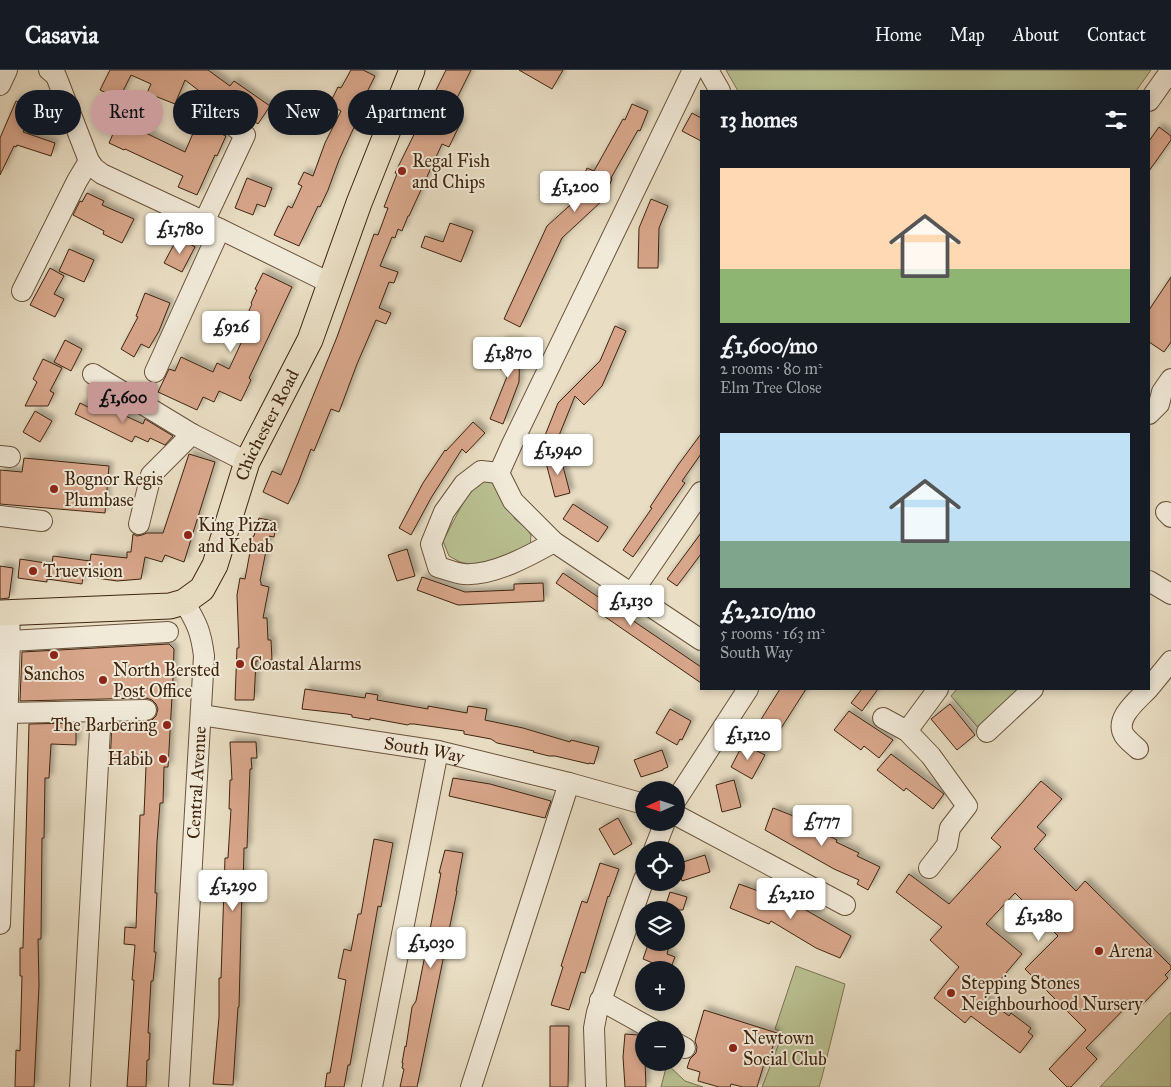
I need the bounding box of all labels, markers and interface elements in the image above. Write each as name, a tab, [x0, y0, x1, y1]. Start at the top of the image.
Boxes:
text: Casavia	[25, 20, 99, 50]
text: Home	[875, 24, 922, 46]
text: Map	[950, 24, 985, 46]
text: About	[1013, 24, 1059, 46]
text: Contact	[1087, 24, 1146, 46]
chip: Buy	[15, 90, 81, 135]
chip: Rent	[91, 90, 163, 135]
chip: Filters	[173, 90, 258, 135]
chip: New	[268, 90, 338, 135]
chip: Apartment	[348, 90, 464, 135]
icon: filters	[1102, 106, 1130, 134]
text: 13 homes	[720, 107, 797, 133]
place label: Regal Fish and Chips	[412, 150, 490, 193]
marker: Regal Fish and Chips	[396, 165, 408, 177]
pin: £1,200	[534, 170, 616, 213]
text: £1,200	[551, 177, 599, 196]
icon: home	[880, 201, 970, 291]
pin: £1,780	[139, 212, 221, 255]
text: £1,780	[156, 219, 204, 238]
pin: £926	[201, 310, 261, 353]
text: £926	[213, 317, 249, 336]
text: £1,600/mo	[720, 333, 818, 359]
pin: £1,870	[467, 336, 549, 379]
text: £1,870	[484, 343, 532, 362]
text: 2 rooms · 80 m²	[720, 359, 823, 378]
street label: Chichester Road	[231, 366, 304, 483]
text: Elm Tree Close	[720, 378, 822, 397]
pin: £1,600	[82, 382, 164, 424]
text: £1,600	[99, 388, 147, 407]
pin: £1,940	[517, 434, 599, 476]
text: £1,940	[534, 440, 582, 459]
icon: home	[880, 466, 970, 556]
place label: Bognor Regis Plumbase	[64, 468, 163, 511]
marker: Bognor Regis Plumbase	[48, 483, 60, 495]
place label: King Pizza and Kebab	[198, 514, 278, 557]
marker: King Pizza and Kebab	[182, 529, 194, 541]
place label: Truevision	[43, 560, 123, 582]
marker: Truevision	[27, 565, 39, 577]
pin: £1,130	[590, 584, 672, 627]
text: £1,130	[609, 591, 653, 610]
text: £2,210/mo	[720, 598, 816, 624]
text: 5 rooms · 163 m²	[720, 624, 825, 643]
text: South Way	[720, 643, 792, 662]
marker: Sanchos	[48, 649, 60, 661]
place label: Coastal Alarms	[250, 653, 361, 675]
marker: Coastal Alarms	[234, 658, 246, 670]
place label: North Bersted Post Office	[113, 659, 220, 702]
place label: Sanchos	[24, 663, 85, 685]
marker: North Bersted Post Office	[97, 674, 109, 686]
place label: The Barbering	[51, 714, 158, 737]
pin: £1,120	[707, 718, 789, 761]
marker: The Barbering	[161, 719, 173, 731]
street label: Central Avenue	[182, 725, 211, 840]
text: £1,120	[725, 725, 771, 744]
street label: South Way	[382, 732, 467, 768]
place label: Habib	[108, 748, 153, 770]
marker: Habib	[157, 753, 169, 765]
north arrow	[635, 781, 685, 831]
map controls	[635, 781, 685, 1071]
pin: £777	[792, 804, 852, 847]
text: £777	[804, 811, 840, 830]
button: locate	[635, 841, 685, 891]
pin: £1,290	[192, 870, 274, 912]
text: £1,290	[209, 876, 257, 895]
pin: £2,210	[750, 878, 832, 920]
text: £2,210	[768, 884, 814, 903]
pin: £1,280	[998, 900, 1080, 942]
button: layers	[635, 901, 685, 951]
text: £1,280	[1015, 906, 1063, 925]
pin: £1,030	[390, 926, 472, 969]
text: £1,030	[408, 933, 454, 952]
place label: Arena	[1108, 940, 1153, 962]
marker: Arena	[1093, 945, 1105, 957]
button: +	[635, 961, 685, 1011]
place label: Stepping Stones Neighbourhood Nursery	[961, 972, 1143, 1016]
marker: Stepping Stones Neighbourhood Nursery	[945, 987, 957, 999]
button: −	[635, 1021, 685, 1071]
place label: Newtown Social Club	[743, 1027, 827, 1070]
marker: Newtown Social Club	[727, 1042, 739, 1054]

